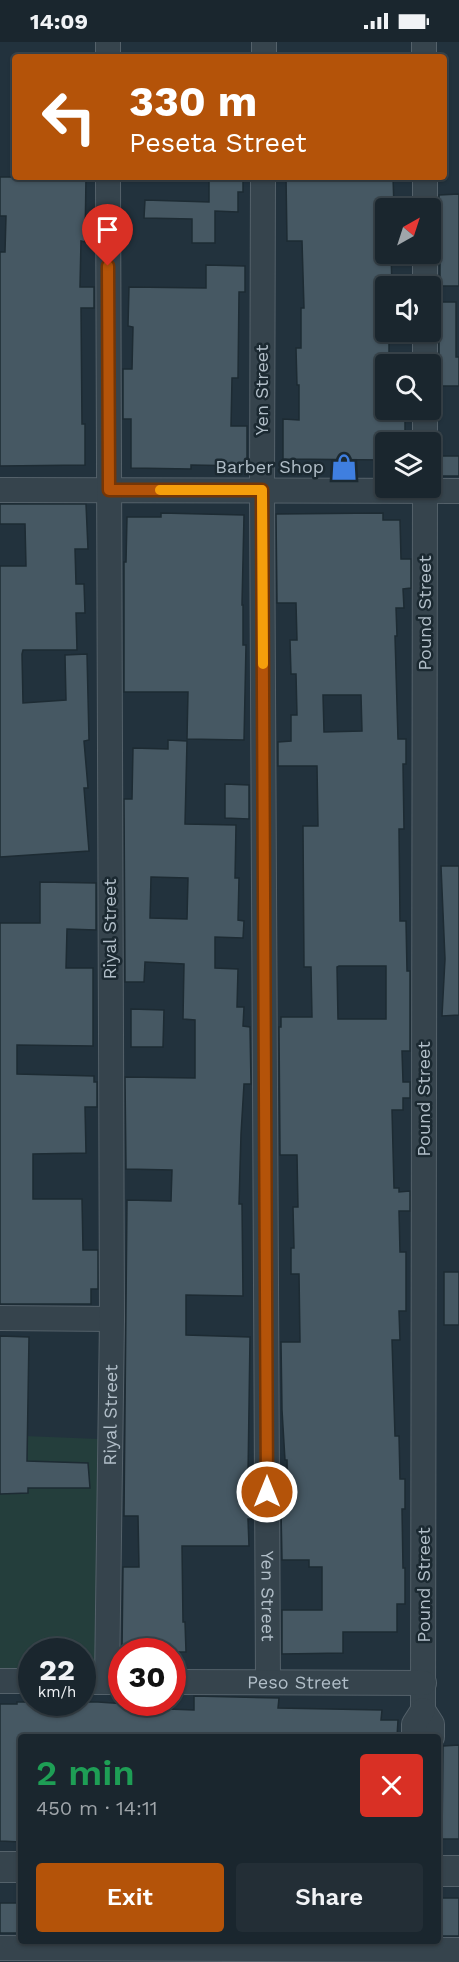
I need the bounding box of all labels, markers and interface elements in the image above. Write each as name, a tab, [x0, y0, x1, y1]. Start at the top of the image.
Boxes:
text: 14:09	[30, 9, 88, 34]
text: 330 m	[129, 77, 257, 126]
icon: left	[30, 78, 108, 156]
text: Peseta Street	[129, 127, 307, 159]
north arrow	[375, 198, 441, 264]
map controls	[375, 198, 441, 498]
pin	[82, 204, 133, 266]
icon: arrive	[91, 213, 124, 246]
button: sound	[375, 276, 441, 342]
street label: Yen Street	[251, 344, 272, 435]
button: search	[375, 354, 441, 420]
button: layers	[375, 432, 441, 498]
shop icon: Barber Shop	[329, 452, 359, 482]
place label: Barber Shop	[215, 456, 324, 477]
street label: Pound Street	[414, 555, 435, 671]
street label: Riyal Street	[99, 878, 120, 980]
street label: Pound Street	[413, 1041, 434, 1157]
street label: Riyal Street	[99, 1364, 121, 1466]
position arrow	[235, 1460, 299, 1524]
street label: Pound Street	[413, 1527, 434, 1643]
street label: Yen Street	[257, 1550, 279, 1642]
speed limit sign: 30	[108, 1638, 186, 1716]
text: 22	[39, 1652, 75, 1687]
street label: Peso Street	[247, 1671, 349, 1693]
text: km/h	[38, 1683, 76, 1701]
text: 2 min	[36, 1752, 135, 1794]
button: close	[360, 1754, 423, 1817]
text: 450 m · 14:11	[36, 1796, 157, 1820]
button: Exit	[36, 1863, 224, 1932]
button: Share	[236, 1863, 423, 1932]

